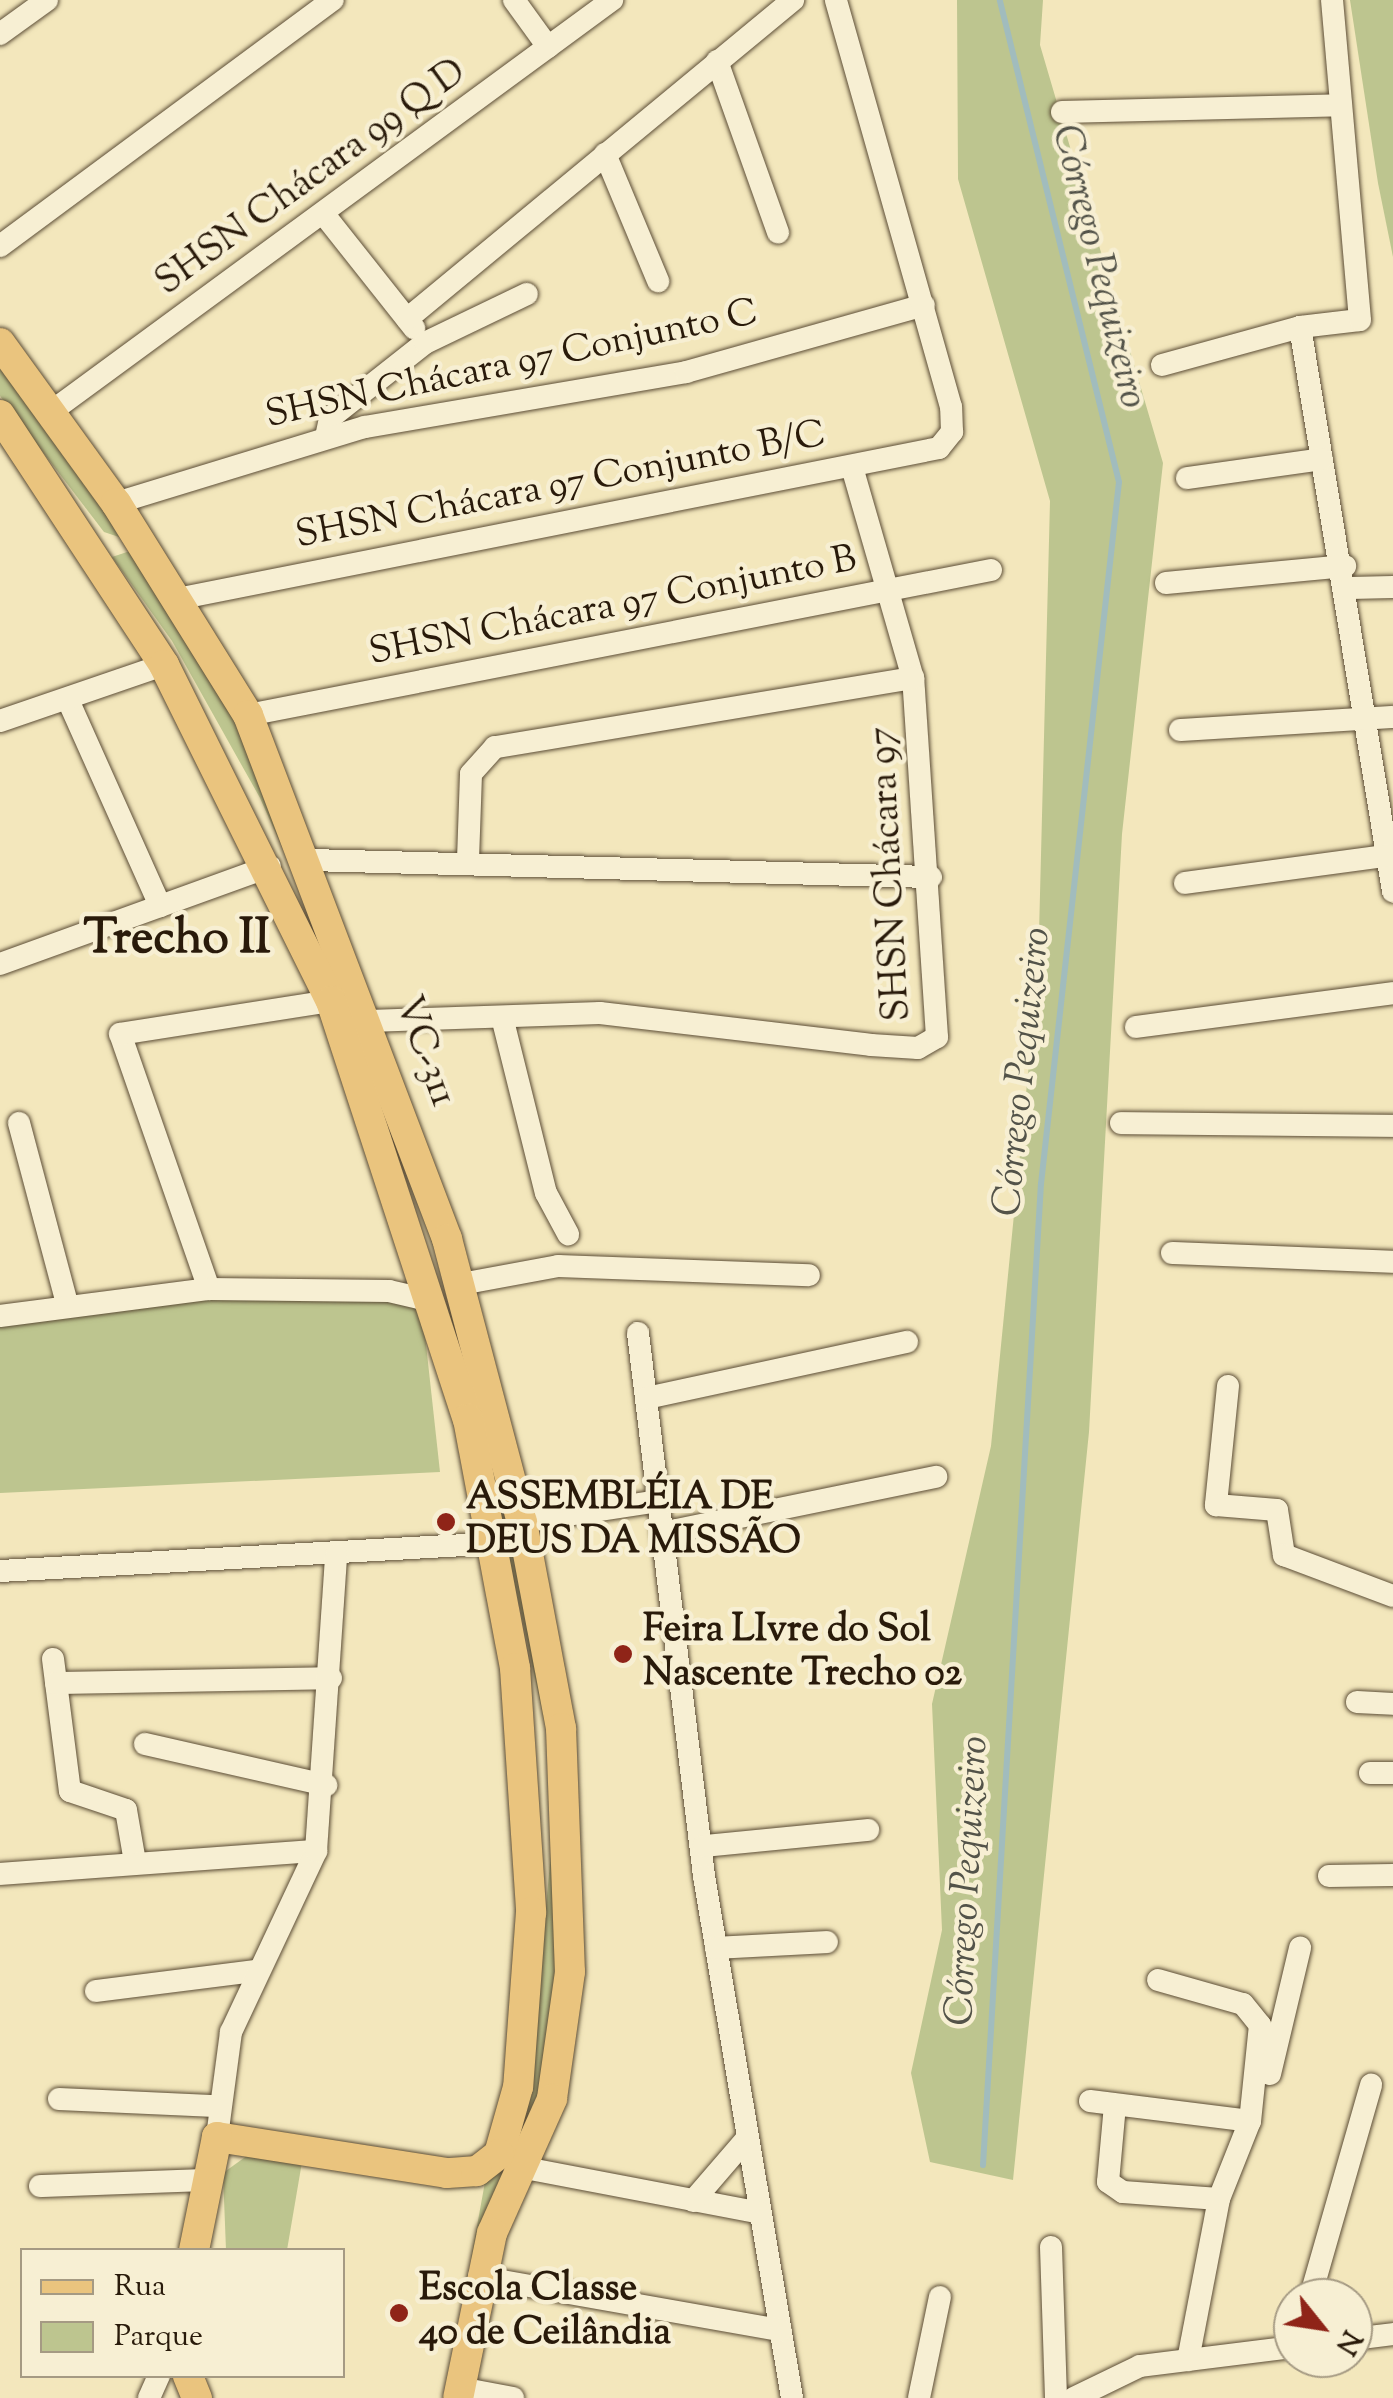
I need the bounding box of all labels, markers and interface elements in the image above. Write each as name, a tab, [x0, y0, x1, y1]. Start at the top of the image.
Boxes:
street label: SHSN Chácara 99 Q D	[148, 51, 476, 307]
water label: Córrego Pequizeiro	[1039, 120, 1155, 414]
street label: SHSN Chácara 97 Conjunto C	[262, 292, 762, 440]
street label: SHSN Chácara 97 Conjunto B/C	[292, 413, 830, 561]
street label: SHSN Chácara 97 Conjunto B	[366, 538, 860, 678]
street label: SHSN Chácara 97	[862, 726, 922, 1022]
district label: Trecho II	[83, 912, 271, 970]
water label: Córrego Pequizeiro	[985, 925, 1063, 1219]
street label: VC-311	[382, 991, 464, 1113]
place label: ASSEMBLÉIA DE DEUS DA MISSÃO	[466, 1477, 801, 1566]
marker: ASSEMBLÉIA DE DEUS DA MISSÃO	[435, 1511, 457, 1533]
place label: Feira LIvre do Sol Nascente Trecho 02	[643, 1609, 962, 1698]
marker: Feira LIvre do Sol Nascente Trecho 02	[612, 1643, 634, 1665]
water label: Córrego Pequizeiro	[937, 1735, 1001, 2027]
legend	[20, 2248, 345, 2378]
text: Rua	[114, 2266, 166, 2309]
place label: Escola Classe 40 de Ceilândia	[419, 2268, 671, 2358]
north arrow	[1273, 2278, 1373, 2378]
marker: Escola Classe 40 de Ceilândia	[388, 2302, 410, 2324]
text: Parque	[114, 2316, 203, 2359]
text: N	[1324, 2322, 1370, 2362]

